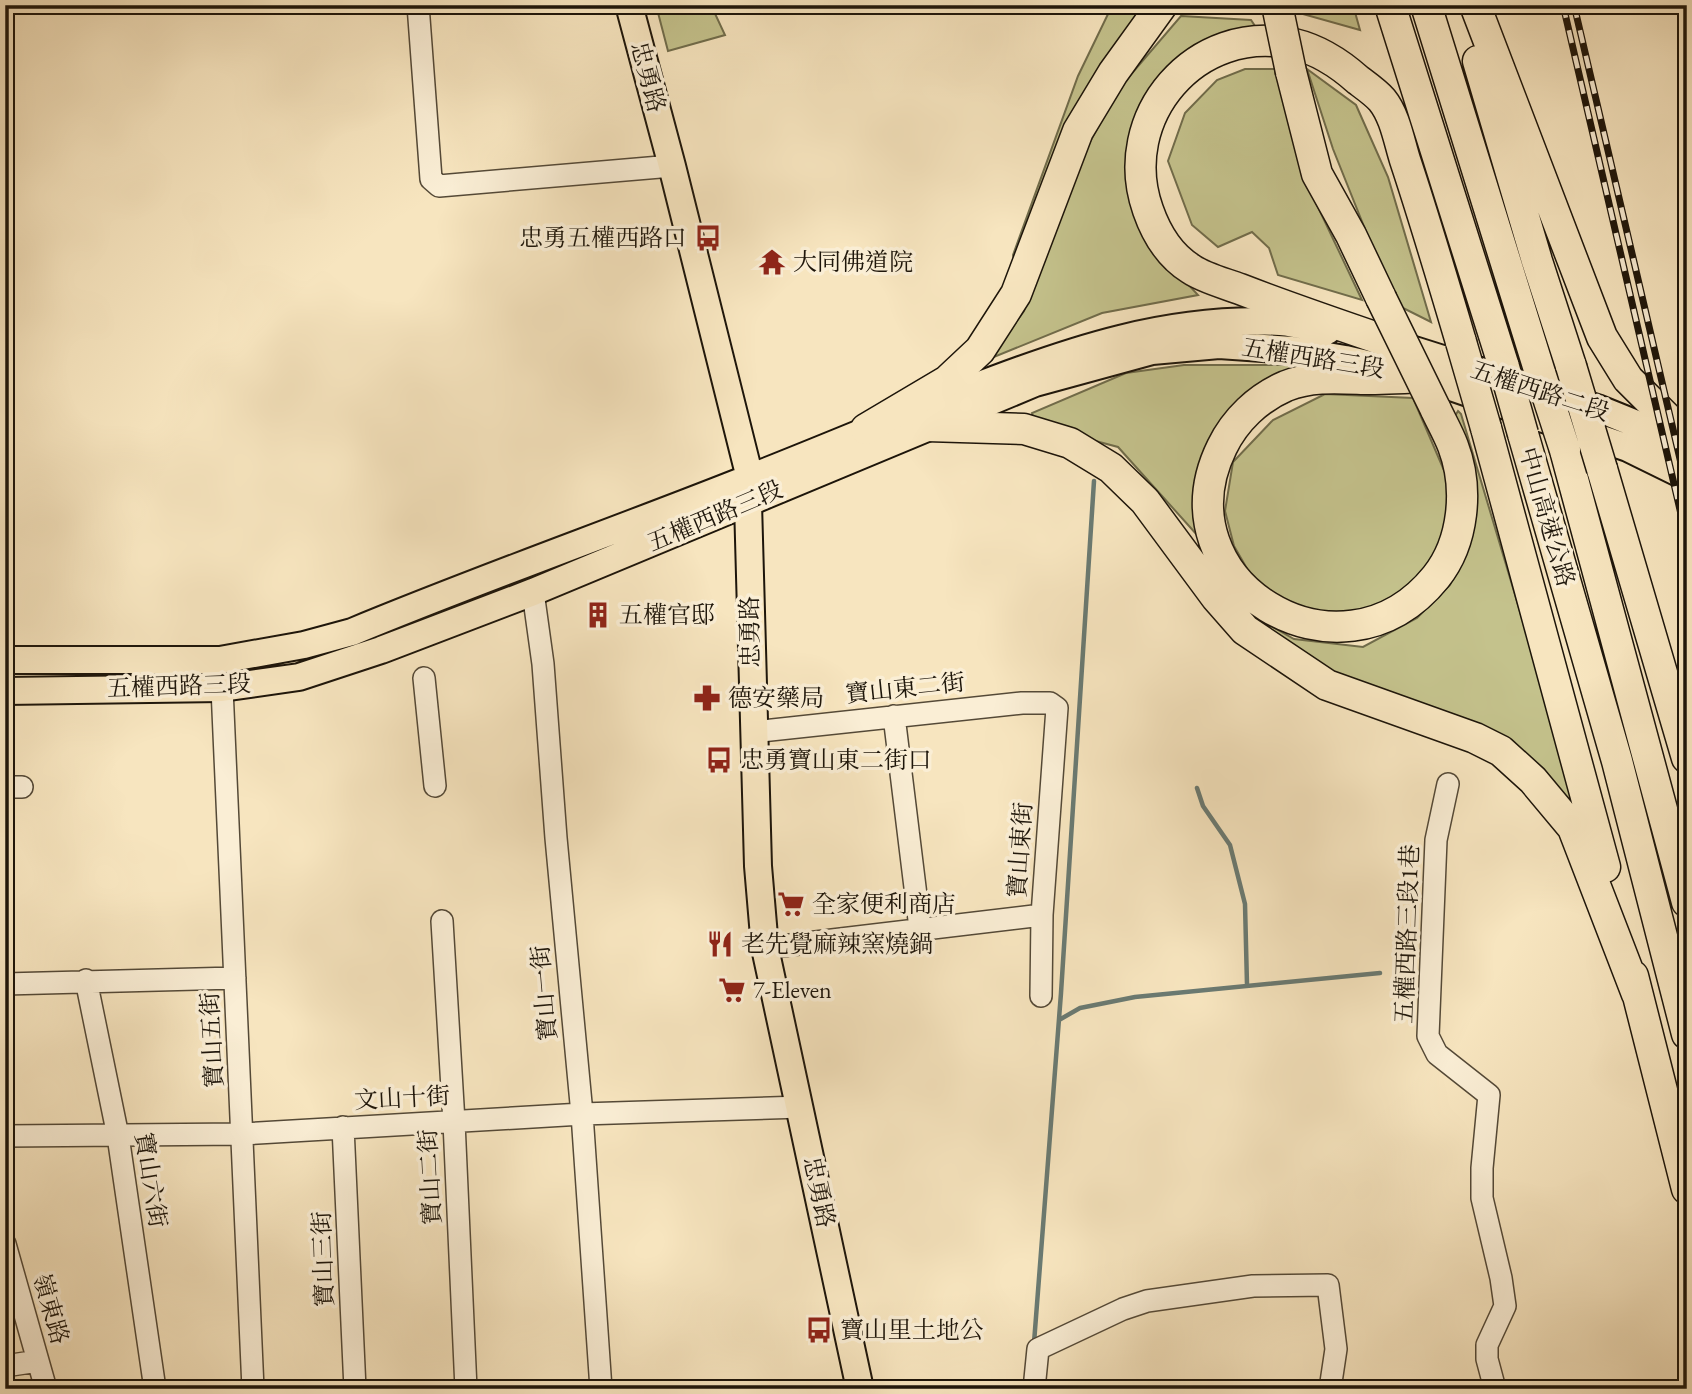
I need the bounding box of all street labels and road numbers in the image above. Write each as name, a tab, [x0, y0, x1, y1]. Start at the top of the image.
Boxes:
street label: 忠勇路	[624, 38, 673, 116]
street label: 五權西路三段	[1240, 331, 1387, 384]
street label: 五權西路二段	[1467, 354, 1613, 428]
street label: 中山高速公路	[1513, 443, 1582, 590]
street label: 五權西路三段	[642, 473, 787, 558]
street label: 忠勇路	[733, 596, 766, 668]
street label: 寶山東二街	[844, 666, 966, 709]
street label: 五權西路三段	[106, 667, 251, 704]
street label: 寶山東街	[1001, 801, 1038, 899]
street label: 五權西路三段1巷	[1388, 844, 1425, 1024]
street label: 寶山一街	[524, 944, 563, 1042]
street label: 寶山五街	[194, 991, 229, 1089]
street label: 文山十街	[353, 1080, 451, 1115]
street label: 寶山二街	[412, 1128, 447, 1226]
street label: 寶山六街	[129, 1130, 174, 1230]
street label: 忠勇路	[797, 1153, 842, 1230]
street label: 寶山三街	[305, 1211, 340, 1308]
street label: 嶺東路	[27, 1270, 76, 1348]

